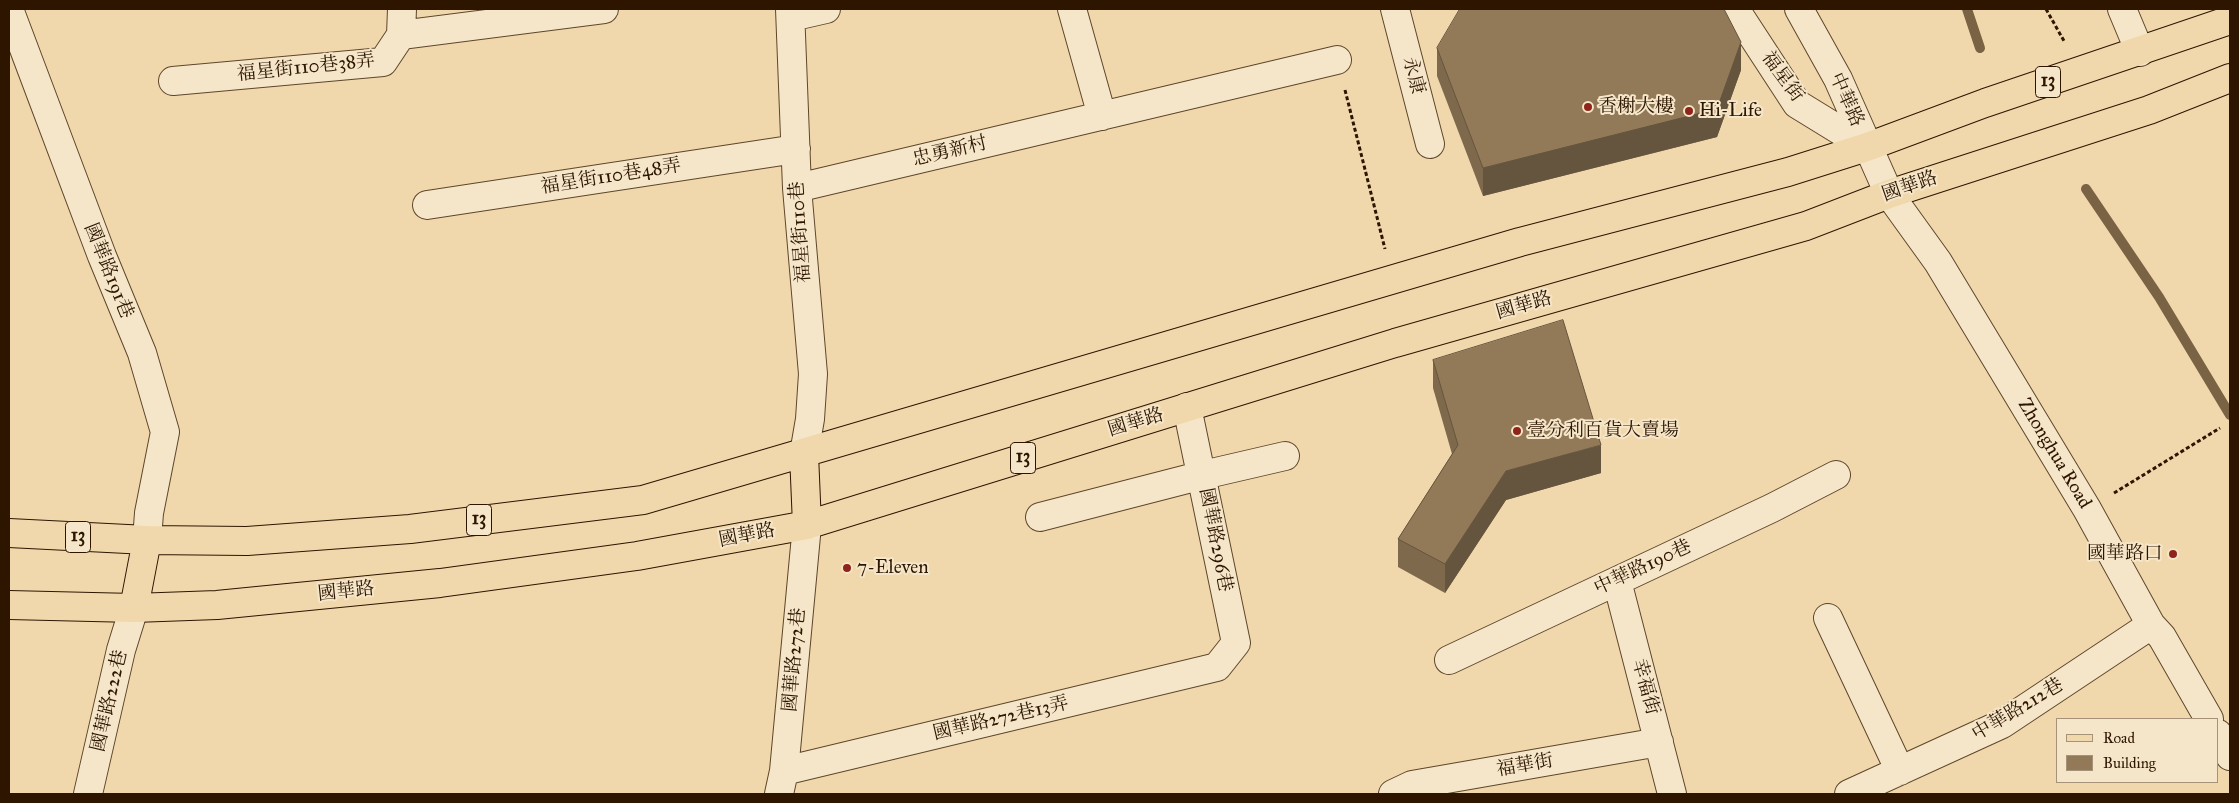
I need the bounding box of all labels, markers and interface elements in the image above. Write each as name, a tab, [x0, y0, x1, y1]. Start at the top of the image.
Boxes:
street label: 福星街	[1756, 47, 1808, 107]
street label: 福星街110巷38弄	[236, 49, 376, 87]
street label: 永康	[1397, 55, 1429, 97]
road number: 13	[2036, 66, 2060, 98]
street label: 中華路	[1824, 69, 1868, 131]
place label: 香榭大樓	[1598, 96, 1674, 118]
place label: Hi-Life	[1699, 100, 1762, 122]
marker: 香榭大樓	[1582, 101, 1594, 113]
marker: Hi-Life	[1683, 105, 1695, 117]
street label: 忠勇新村	[910, 132, 990, 172]
street label: 福星街110巷48弄	[539, 155, 683, 199]
street label: 國華路	[1879, 167, 1941, 207]
street label: 福星街110巷	[786, 180, 816, 284]
street label: 國華路191巷	[79, 220, 137, 322]
street label: 國華路	[1493, 287, 1555, 325]
street label: Zhonghua Road	[2012, 395, 2096, 513]
street label: 國華路	[1105, 404, 1167, 442]
place label: 壹分利百貨大賣場	[1527, 420, 1679, 442]
marker: 壹分利百貨大賣場	[1511, 425, 1523, 437]
road number: 13	[1010, 442, 1036, 473]
street label: 國華路296巷	[1194, 486, 1236, 594]
road number: 13	[466, 504, 492, 536]
street label: 國華路	[717, 519, 777, 553]
road number: 13	[66, 522, 90, 552]
street label: 中華路190巷	[1591, 536, 1695, 600]
place label: 國華路口	[2087, 543, 2163, 565]
marker: 國華路口	[2167, 548, 2179, 560]
place label: 7-Eleven	[857, 557, 929, 579]
marker: 7-Eleven	[841, 562, 853, 574]
street label: 國華路	[316, 578, 376, 606]
street label: 國華路272巷	[779, 607, 811, 713]
street label: 國華路222巷	[87, 648, 133, 754]
street label: 幸福街	[1627, 657, 1663, 717]
street label: 中華路212巷	[1968, 674, 2068, 746]
street label: 國華路272巷13弄	[931, 692, 1071, 746]
legend	[2056, 718, 2219, 783]
text: Road	[2103, 729, 2135, 747]
street label: 福華街	[1495, 750, 1555, 782]
text: Building	[2103, 754, 2156, 772]

